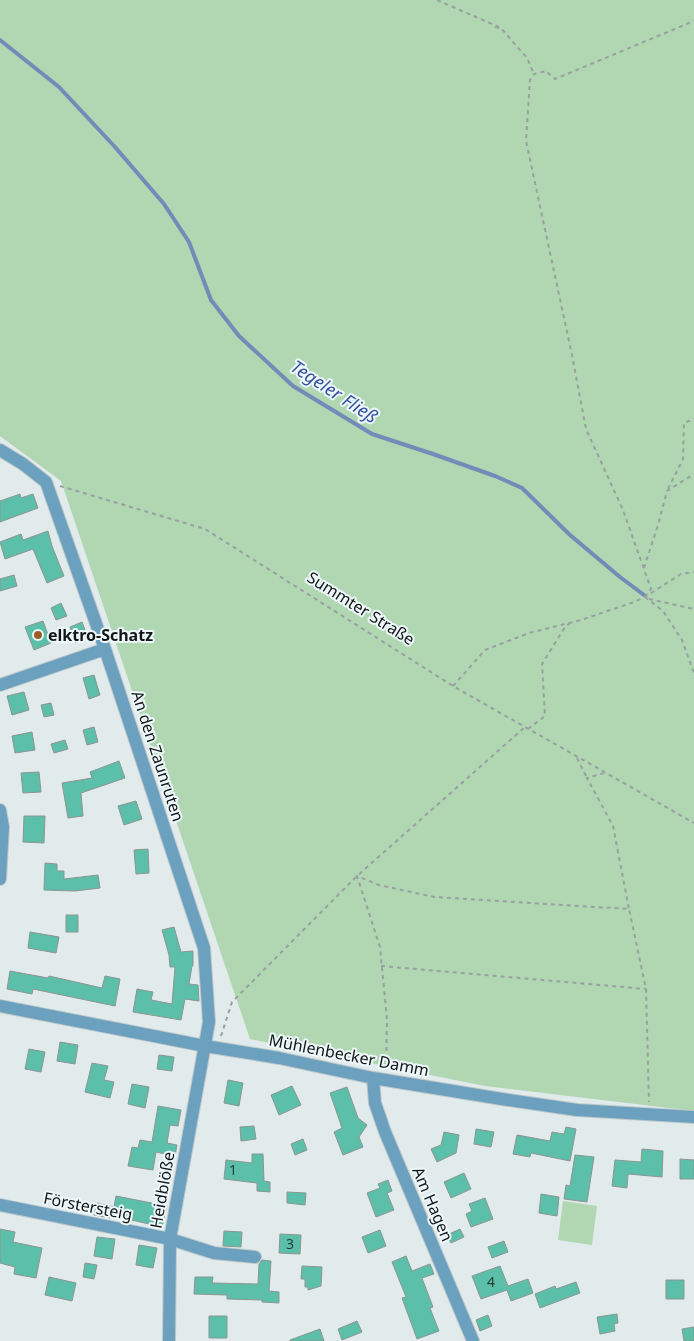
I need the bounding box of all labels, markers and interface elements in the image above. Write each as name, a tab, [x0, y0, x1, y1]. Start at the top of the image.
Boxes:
water label: Tegeler Fließ	[287, 354, 383, 428]
street label: Summter Straße	[303, 566, 419, 650]
place label: elktro-Schatz	[48, 624, 153, 646]
marker: elktro-Schatz	[32, 629, 44, 641]
street label: An den Zaunruten	[126, 688, 190, 824]
street label: Mühlenbecker Damm	[267, 1029, 431, 1081]
street label: Heidblöße	[144, 1150, 180, 1230]
house number: 1	[229, 1160, 237, 1179]
street label: Am Hagen	[407, 1163, 459, 1245]
street label: Förstersteig	[42, 1187, 134, 1225]
house number: 3	[286, 1234, 294, 1253]
house number: 4	[487, 1272, 495, 1291]

